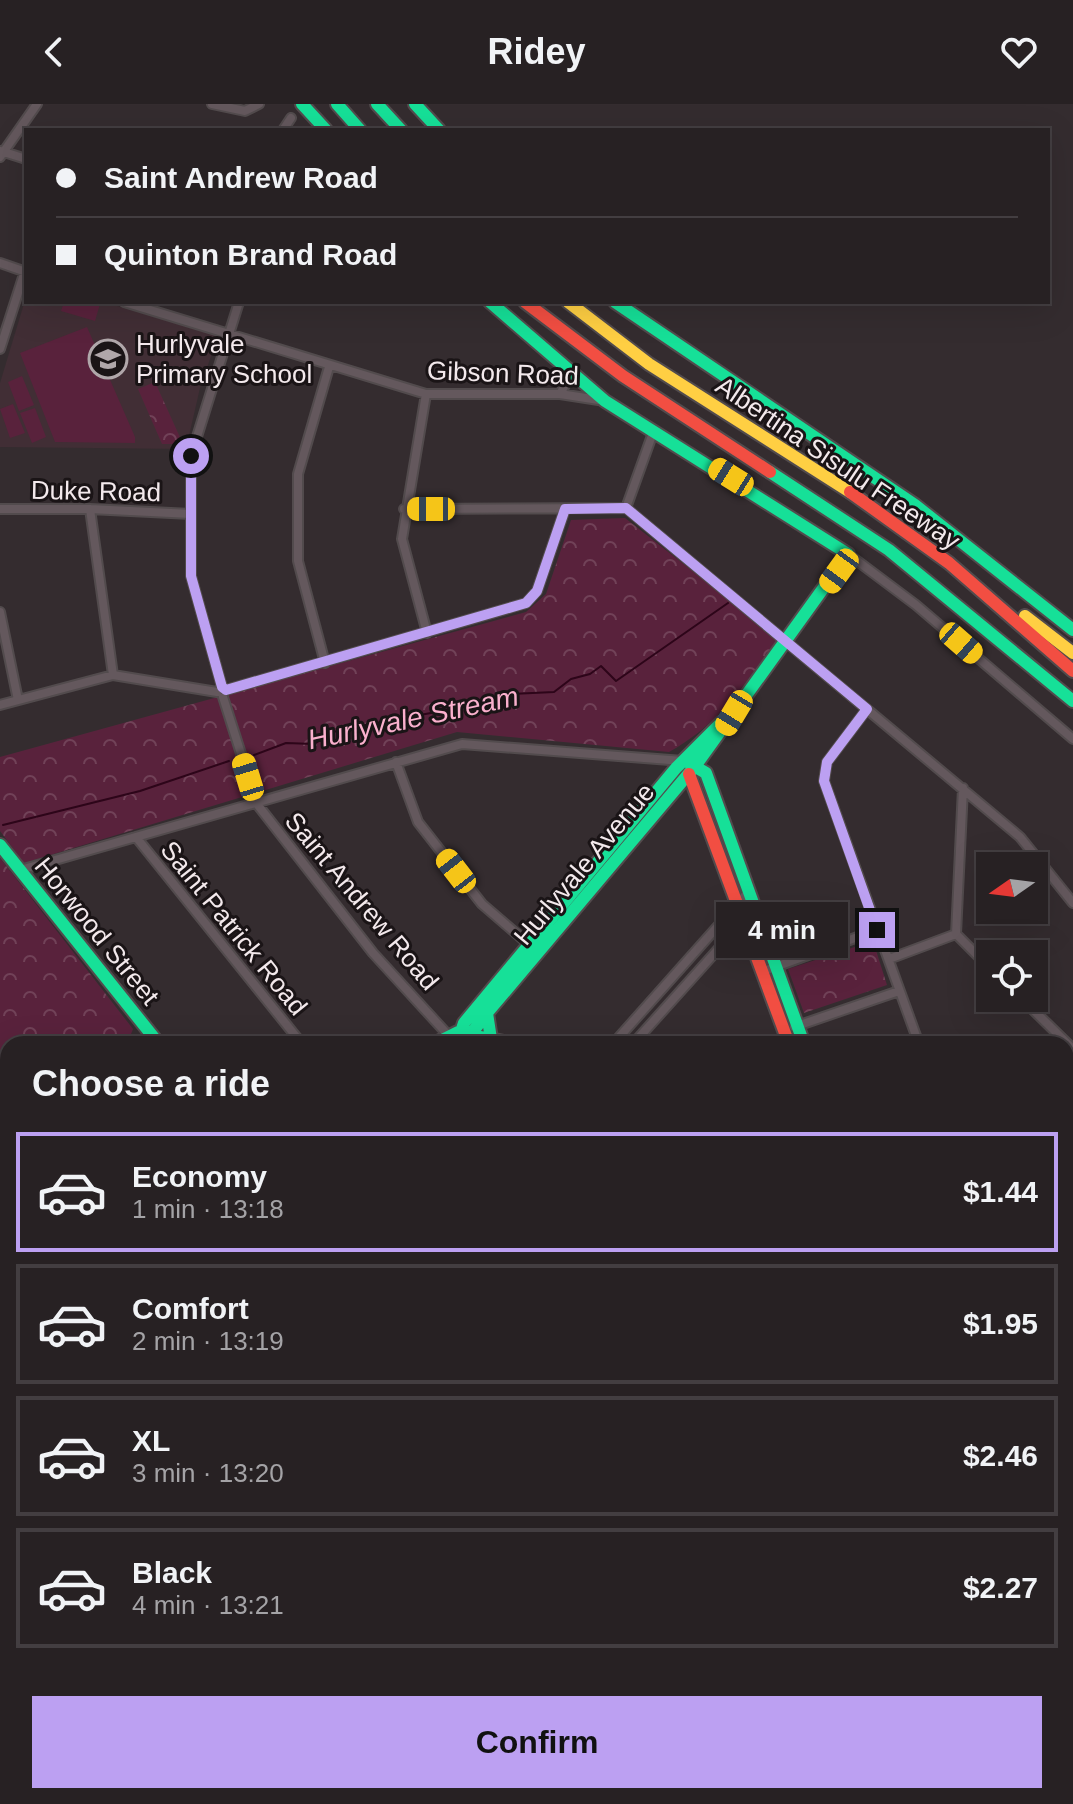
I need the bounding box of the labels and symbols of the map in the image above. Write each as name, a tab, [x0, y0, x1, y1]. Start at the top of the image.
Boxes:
place label: Hurlyvale Primary School	[136, 329, 312, 389]
school or university icon: Hurlyvale Primary School	[87, 338, 129, 380]
street label: Gibson Road	[427, 355, 579, 391]
street label: Albertina Sisulu Freeway	[710, 370, 966, 556]
route start	[173, 438, 209, 474]
car	[704, 454, 758, 500]
street label: Duke Road	[31, 475, 161, 507]
car	[407, 497, 455, 521]
car	[815, 545, 863, 597]
car	[935, 618, 987, 668]
water label: Hurlyvale Stream	[305, 681, 521, 755]
car	[711, 686, 757, 740]
car	[230, 751, 266, 803]
street label: Hurlyvale Avenue	[508, 777, 660, 951]
street label: Saint Andrew Road	[279, 806, 445, 996]
street label: Saint Patrick Road	[155, 835, 313, 1021]
car	[432, 845, 480, 897]
street label: Horwood Street	[28, 851, 166, 1011]
north arrow	[976, 852, 1048, 924]
callout: 4 min	[717, 902, 849, 958]
route end	[859, 912, 895, 948]

